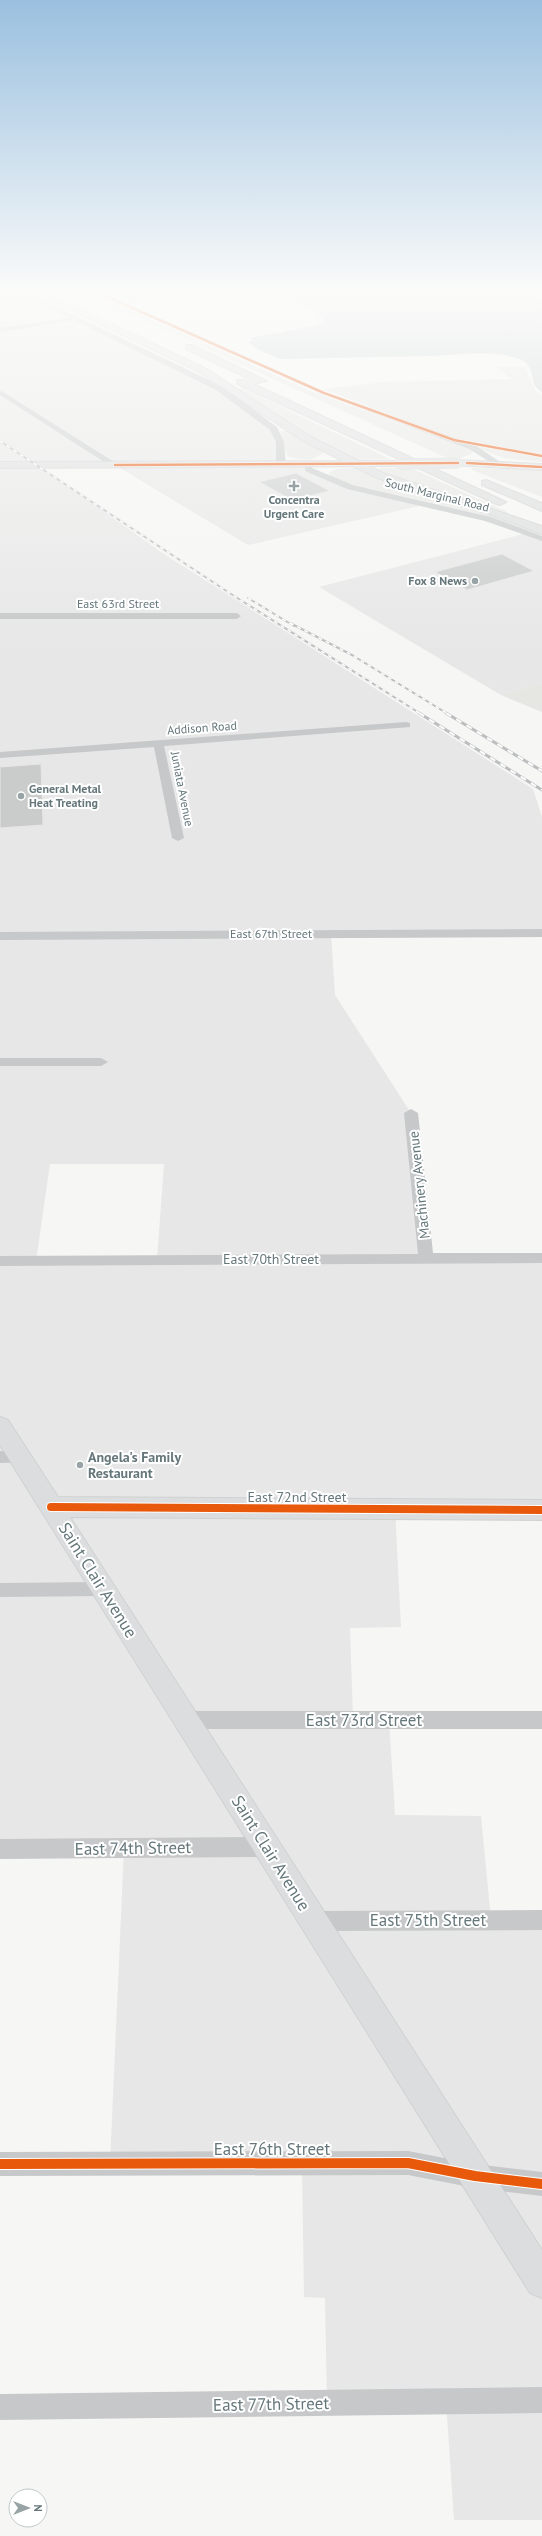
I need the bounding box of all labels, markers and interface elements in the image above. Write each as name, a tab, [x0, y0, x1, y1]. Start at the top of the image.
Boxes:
street label: South Marginal Road	[383, 474, 491, 515]
marker: Concentra Urgent Care	[288, 480, 300, 492]
place label: Concentra Urgent Care	[264, 492, 324, 521]
place label: Fox 8 News	[408, 573, 467, 588]
marker: Fox 8 News	[470, 576, 480, 586]
street label: East 63rd Street	[77, 596, 159, 611]
street label: Addison Road	[167, 718, 237, 737]
street label: Juniata Avenue	[168, 749, 197, 828]
place label: General Metal Heat Treating	[29, 781, 102, 810]
marker: General Metal Heat Treating	[16, 791, 26, 801]
street label: East 67th Street	[230, 926, 312, 941]
street label: Machinery Avenue	[404, 1130, 434, 1240]
street label: East 70th Street	[223, 1250, 319, 1268]
place label: Angela's Family Restaurant	[88, 1448, 181, 1482]
marker: Angela's Family Restaurant	[75, 1460, 85, 1470]
street label: East 72nd Street	[248, 1488, 347, 1506]
street label: Saint Clair Avenue	[54, 1518, 142, 1642]
street label: East 73rd Street	[306, 1709, 422, 1731]
street label: Saint Clair Avenue	[227, 1791, 315, 1915]
street label: East 74th Street	[75, 1836, 192, 1860]
street label: East 75th Street	[370, 1909, 487, 1931]
street label: East 76th Street	[214, 2138, 331, 2160]
street label: East 77th Street	[213, 2392, 329, 2416]
north arrow	[8, 2488, 48, 2528]
text: N	[31, 2504, 45, 2512]

